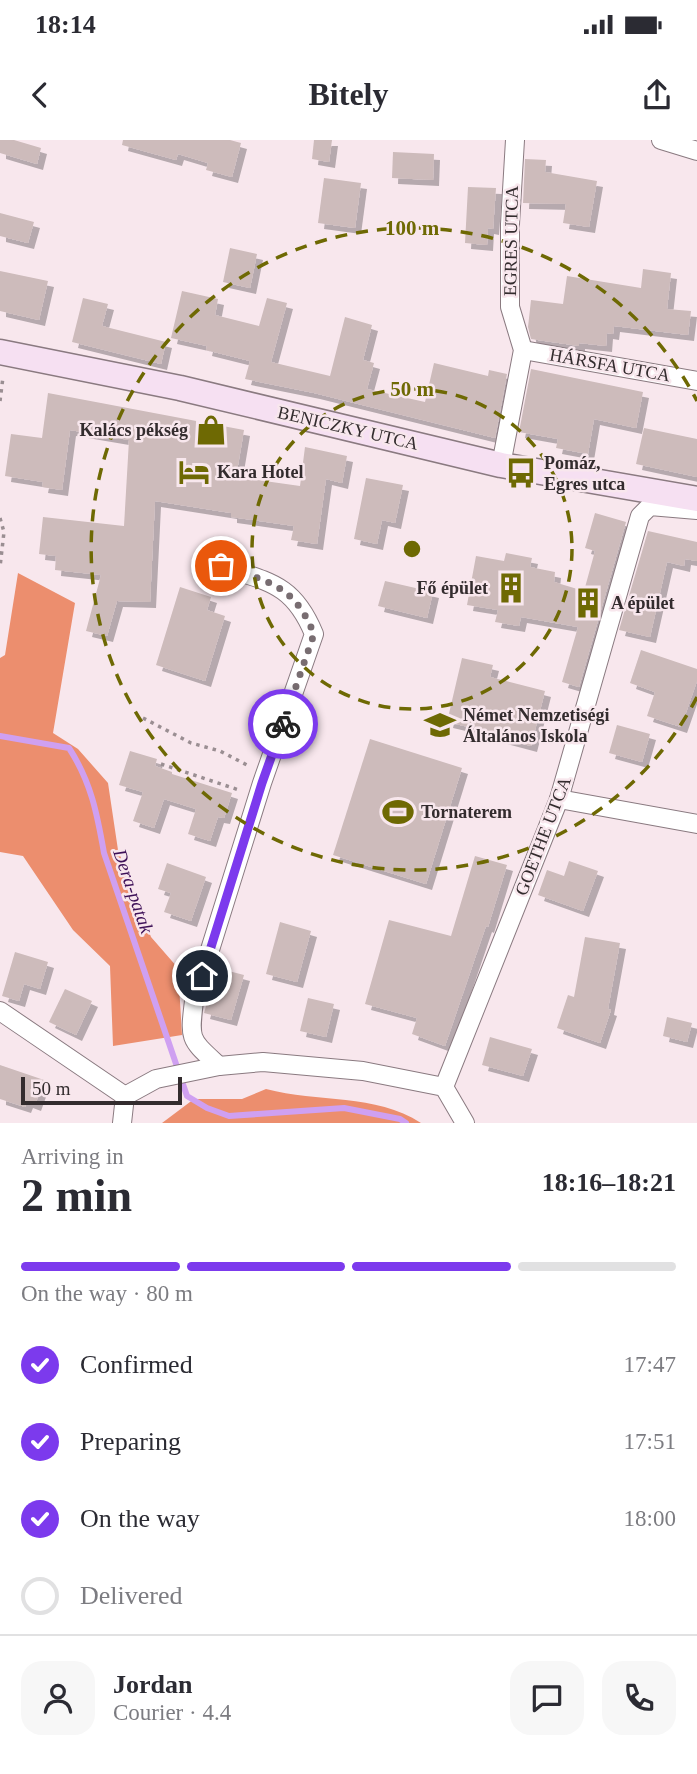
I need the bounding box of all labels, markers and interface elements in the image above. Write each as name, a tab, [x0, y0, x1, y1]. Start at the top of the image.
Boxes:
text: 18:14	[35, 10, 96, 39]
icon: back	[21, 76, 59, 114]
text: Bitely	[309, 76, 388, 112]
icon: share	[638, 76, 676, 114]
street label: EGRES UTCA	[500, 186, 522, 296]
text: 100 m	[385, 216, 440, 240]
street label: HÁRSFA UTCA	[548, 344, 672, 385]
text: 50 m	[390, 377, 434, 401]
street label: BENICZKY UTCA	[276, 402, 420, 454]
shop icon: Kalács pékség	[194, 413, 228, 447]
place label: Kalács pékség	[79, 420, 188, 440]
place label: Pomáz, Egres utca	[544, 453, 625, 494]
hotel icon: Kara Hotel	[177, 455, 211, 489]
bus stop icon: Pomáz, Egres utca	[504, 456, 538, 490]
place label: Kara Hotel	[217, 462, 303, 482]
pin	[191, 536, 251, 596]
centre of rings	[400, 537, 424, 561]
icon: bag	[202, 547, 240, 585]
building icon: Fő épület	[494, 571, 528, 605]
place label: Fő épület	[417, 578, 488, 598]
building icon: A épület	[571, 586, 605, 620]
place label: A épület	[611, 593, 675, 613]
courier	[248, 689, 318, 759]
icon: bike	[264, 705, 302, 743]
place label: Német Nemzetiségi Általános Iskola	[463, 705, 609, 746]
school or university icon: Német Nemzetiségi Általános Iskola	[423, 708, 457, 742]
street label: GOETHE UTCA	[511, 774, 575, 898]
sports icon: Tornaterem	[381, 795, 415, 829]
place label: Tornaterem	[421, 802, 512, 822]
water label: Dera-patak	[109, 845, 158, 937]
pin	[172, 946, 232, 1006]
icon: home	[183, 957, 221, 995]
scale bar	[21, 1074, 182, 1106]
text: 50 m	[32, 1078, 71, 1099]
text: Arriving in	[21, 1144, 124, 1169]
text: 18:16–18:21	[542, 1168, 676, 1197]
text: 2 min	[21, 1170, 132, 1221]
text: On the way · 80 m	[21, 1281, 193, 1306]
icon: check	[21, 1346, 59, 1384]
text: Confirmed	[80, 1350, 193, 1379]
text: 17:47	[624, 1352, 676, 1377]
icon: check	[21, 1423, 59, 1461]
text: Preparing	[80, 1427, 181, 1456]
text: 17:51	[624, 1429, 676, 1454]
icon: check	[21, 1500, 59, 1538]
text: On the way	[80, 1504, 200, 1533]
text: 18:00	[624, 1506, 676, 1531]
text: Delivered	[80, 1581, 183, 1610]
button: person	[21, 1661, 95, 1735]
button: chat	[510, 1661, 584, 1735]
button: phone	[602, 1661, 676, 1735]
text: Jordan	[113, 1670, 192, 1699]
text: Courier · 4.4	[113, 1700, 231, 1725]

